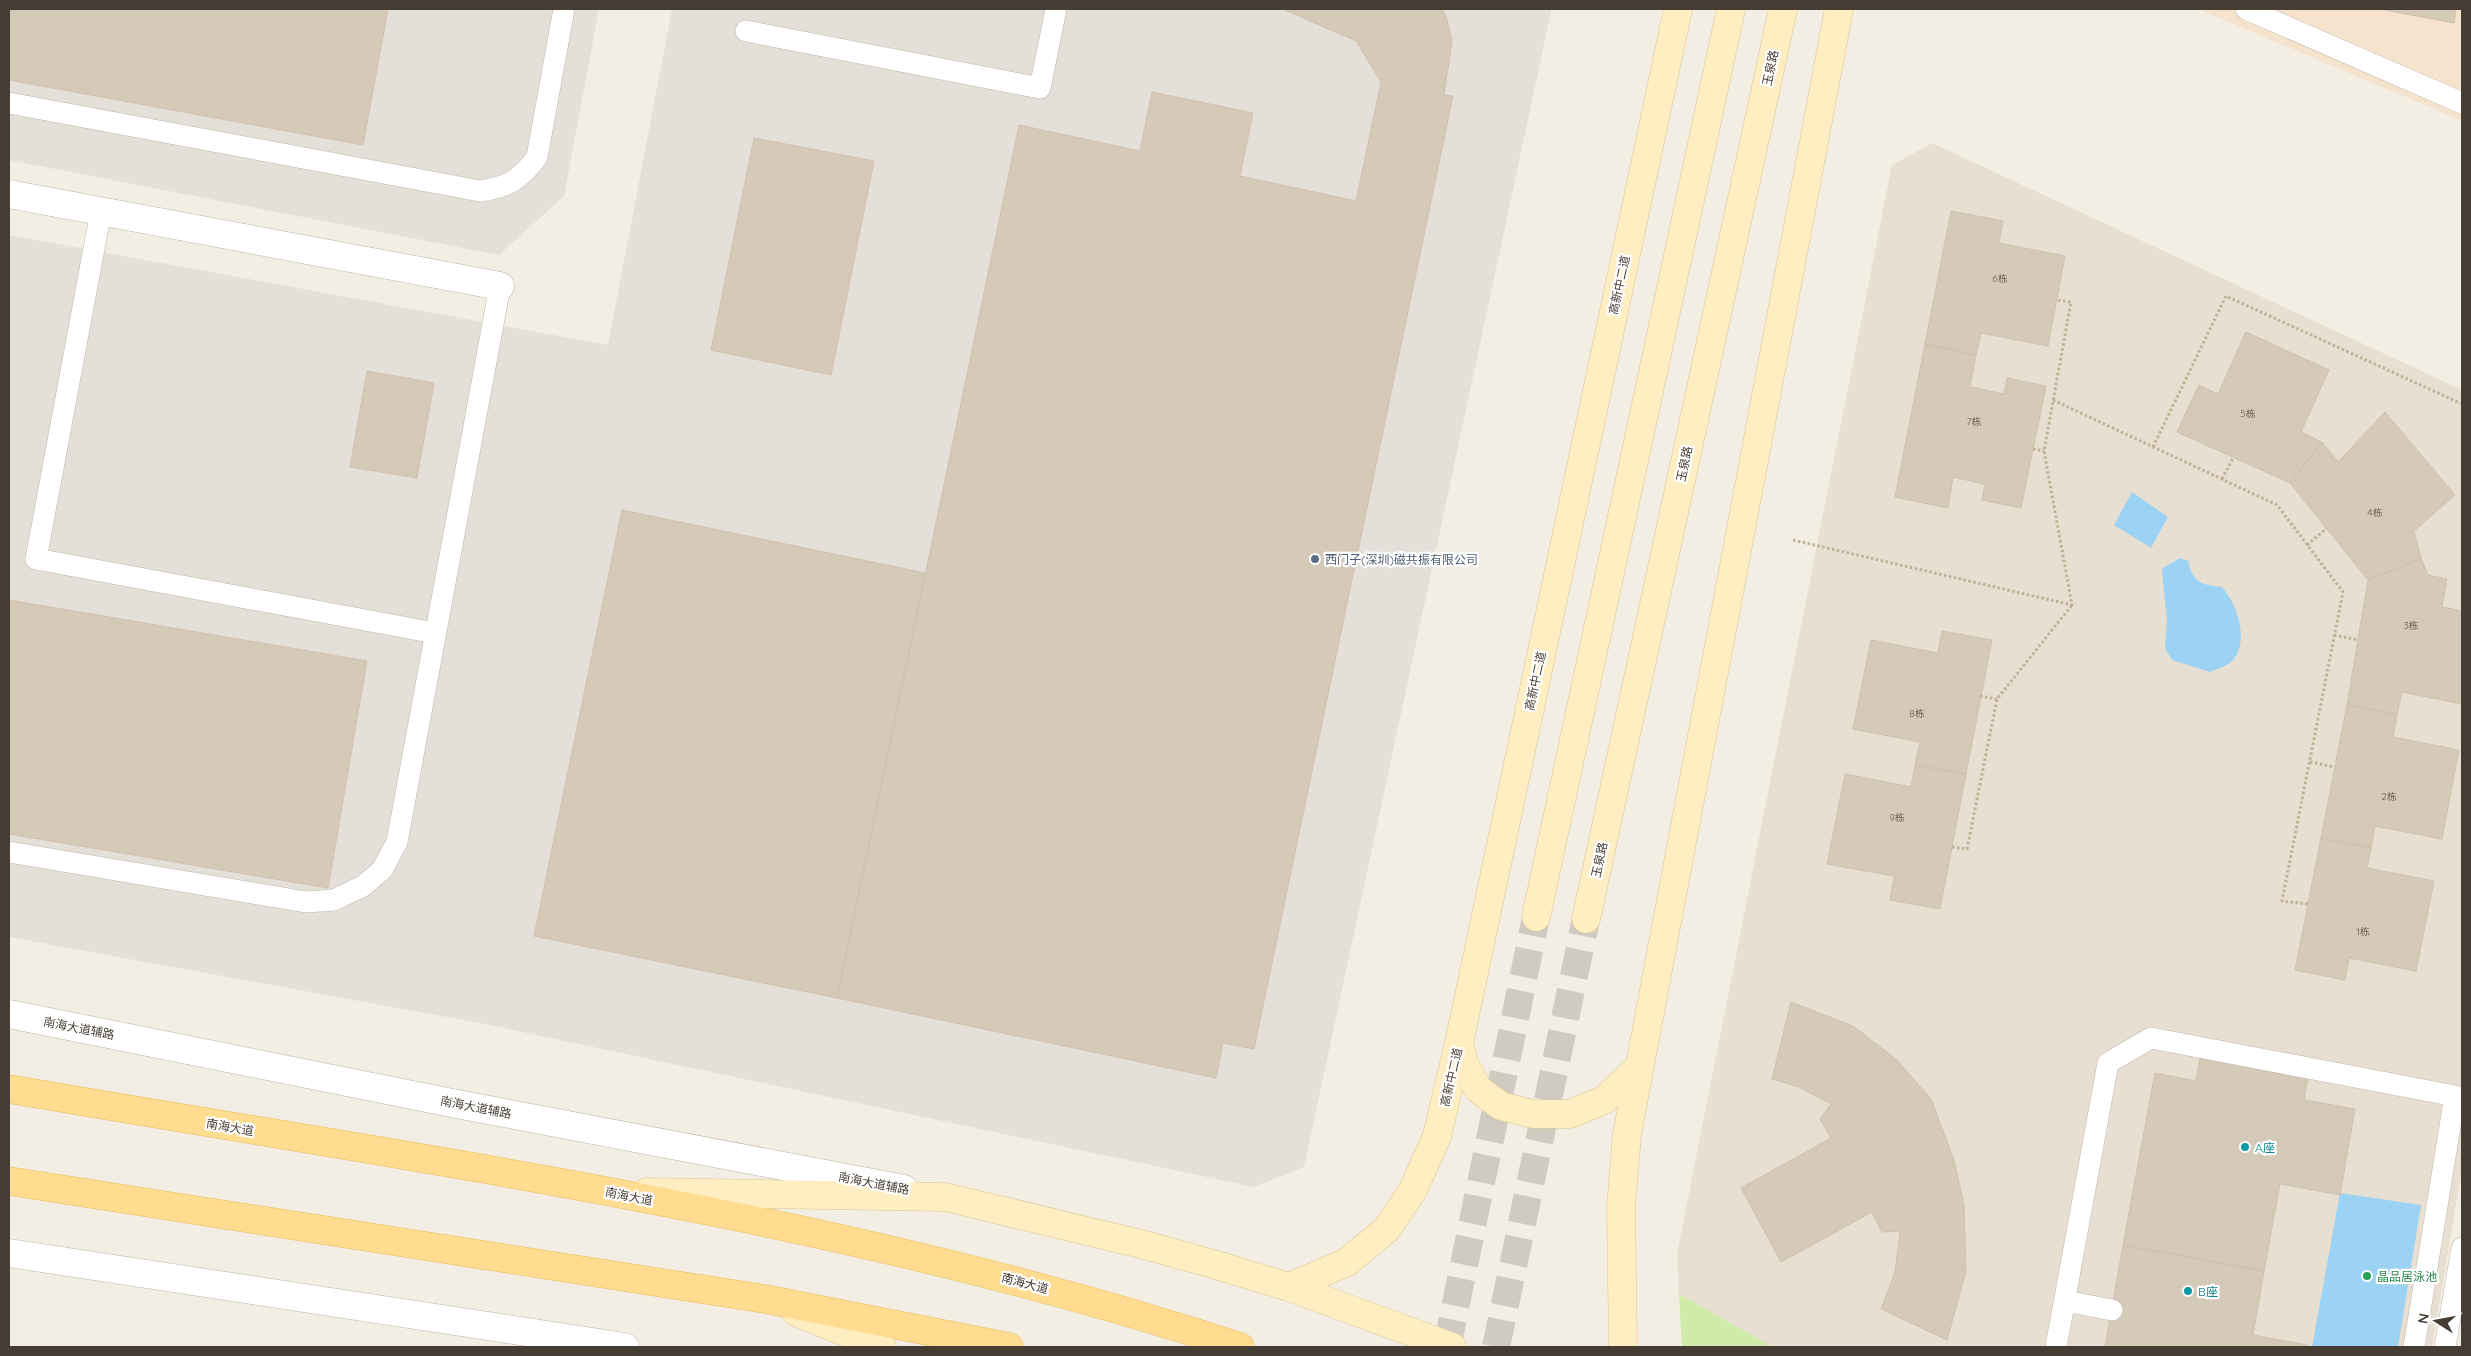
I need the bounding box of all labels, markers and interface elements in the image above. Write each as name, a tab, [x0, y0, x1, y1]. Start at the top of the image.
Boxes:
street label: 玉泉路	[1759, 49, 1781, 87]
street label: 高新中二道	[1605, 254, 1633, 316]
house number: 6栋	[1992, 272, 2008, 285]
house number: 5栋	[2240, 407, 2256, 420]
house number: 7栋	[1966, 415, 1982, 428]
street label: 玉泉路	[1673, 445, 1695, 483]
house number: 4栋	[2367, 506, 2383, 519]
place label: 西门子(深圳)磁共振有限公司	[1325, 552, 1478, 567]
marker: 西门子(深圳)磁共振有限公司	[1309, 553, 1321, 565]
house number: 3栋	[2403, 619, 2419, 632]
street label: 高新中二道	[1521, 650, 1549, 712]
house number: 8栋	[1909, 707, 1925, 720]
house number: 2栋	[2381, 790, 2397, 803]
house number: 9栋	[1889, 811, 1905, 824]
street label: 玉泉路	[1588, 841, 1610, 879]
house number: 1栋	[2356, 925, 2370, 938]
street label: 南海大道辅路	[42, 1014, 116, 1042]
street label: 高新中二道	[1437, 1046, 1465, 1108]
street label: 南海大道辅路	[439, 1093, 513, 1121]
street label: 南海大道	[205, 1115, 255, 1139]
place label: A座	[2255, 1140, 2275, 1155]
marker: A座	[2239, 1141, 2251, 1153]
street label: 南海大道辅路	[837, 1169, 911, 1197]
street label: 南海大道	[604, 1184, 654, 1208]
place label: 晶品居泳池	[2377, 1269, 2437, 1284]
street label: 南海大道	[1000, 1270, 1050, 1296]
marker: 晶品居泳池	[2361, 1270, 2373, 1282]
place label: B座	[2198, 1284, 2218, 1299]
marker: B座	[2182, 1285, 2194, 1297]
north arrow	[2411, 1296, 2461, 1346]
text: N	[2413, 1312, 2433, 1325]

